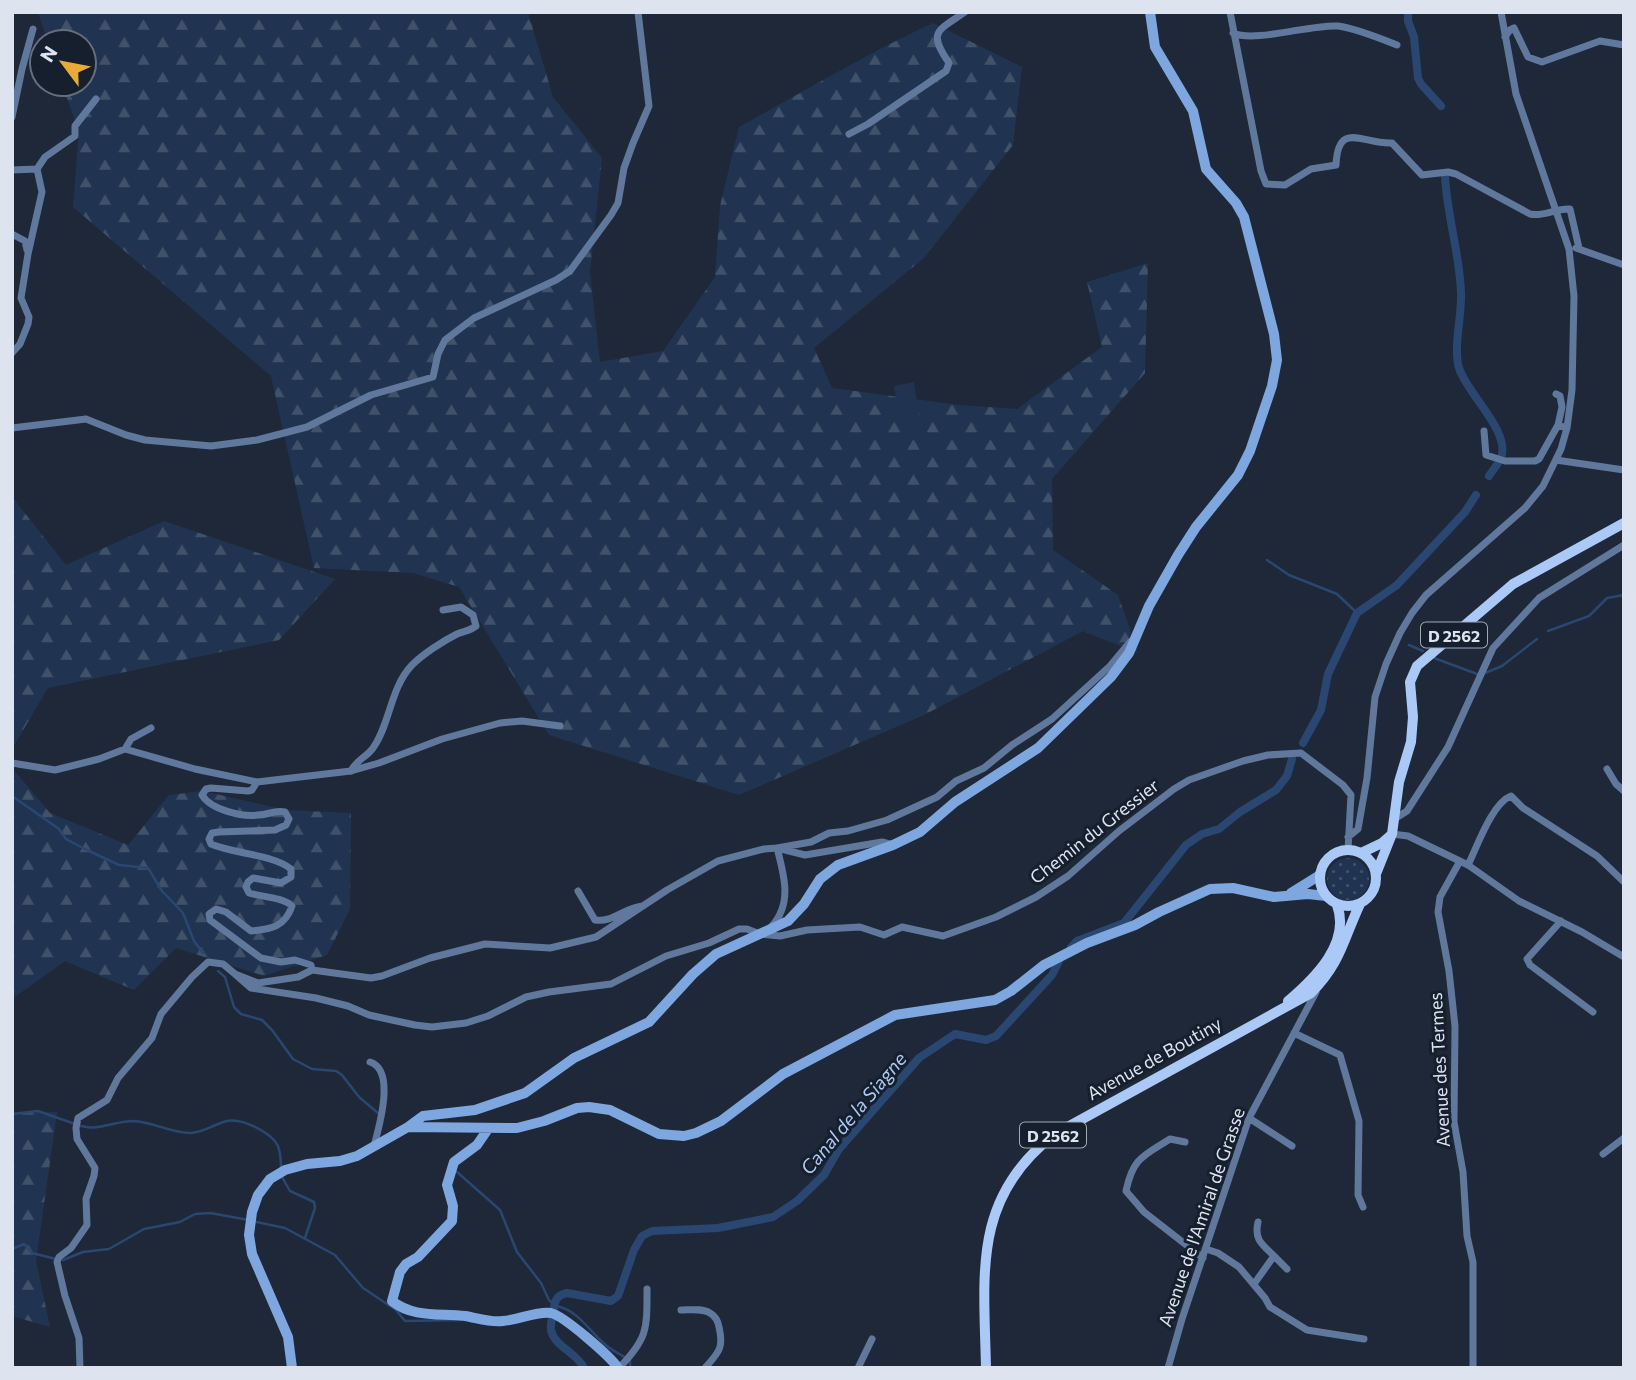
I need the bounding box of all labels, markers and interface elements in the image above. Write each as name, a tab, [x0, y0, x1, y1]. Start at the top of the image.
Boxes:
north arrow	[28, 28, 98, 98]
text: N	[35, 42, 62, 66]
road number: D 2562	[1421, 622, 1487, 648]
street label: Chemin du Gressier	[1025, 774, 1163, 888]
street label: Avenue des Termes	[1424, 992, 1454, 1148]
street label: Avenue de Boutiny	[1083, 1012, 1225, 1104]
water label: Canal de la Siagne	[795, 1047, 911, 1179]
street label: Avenue de l'Amiral de Grasse	[1153, 1105, 1249, 1329]
road number: D 2562	[1020, 1122, 1086, 1148]

